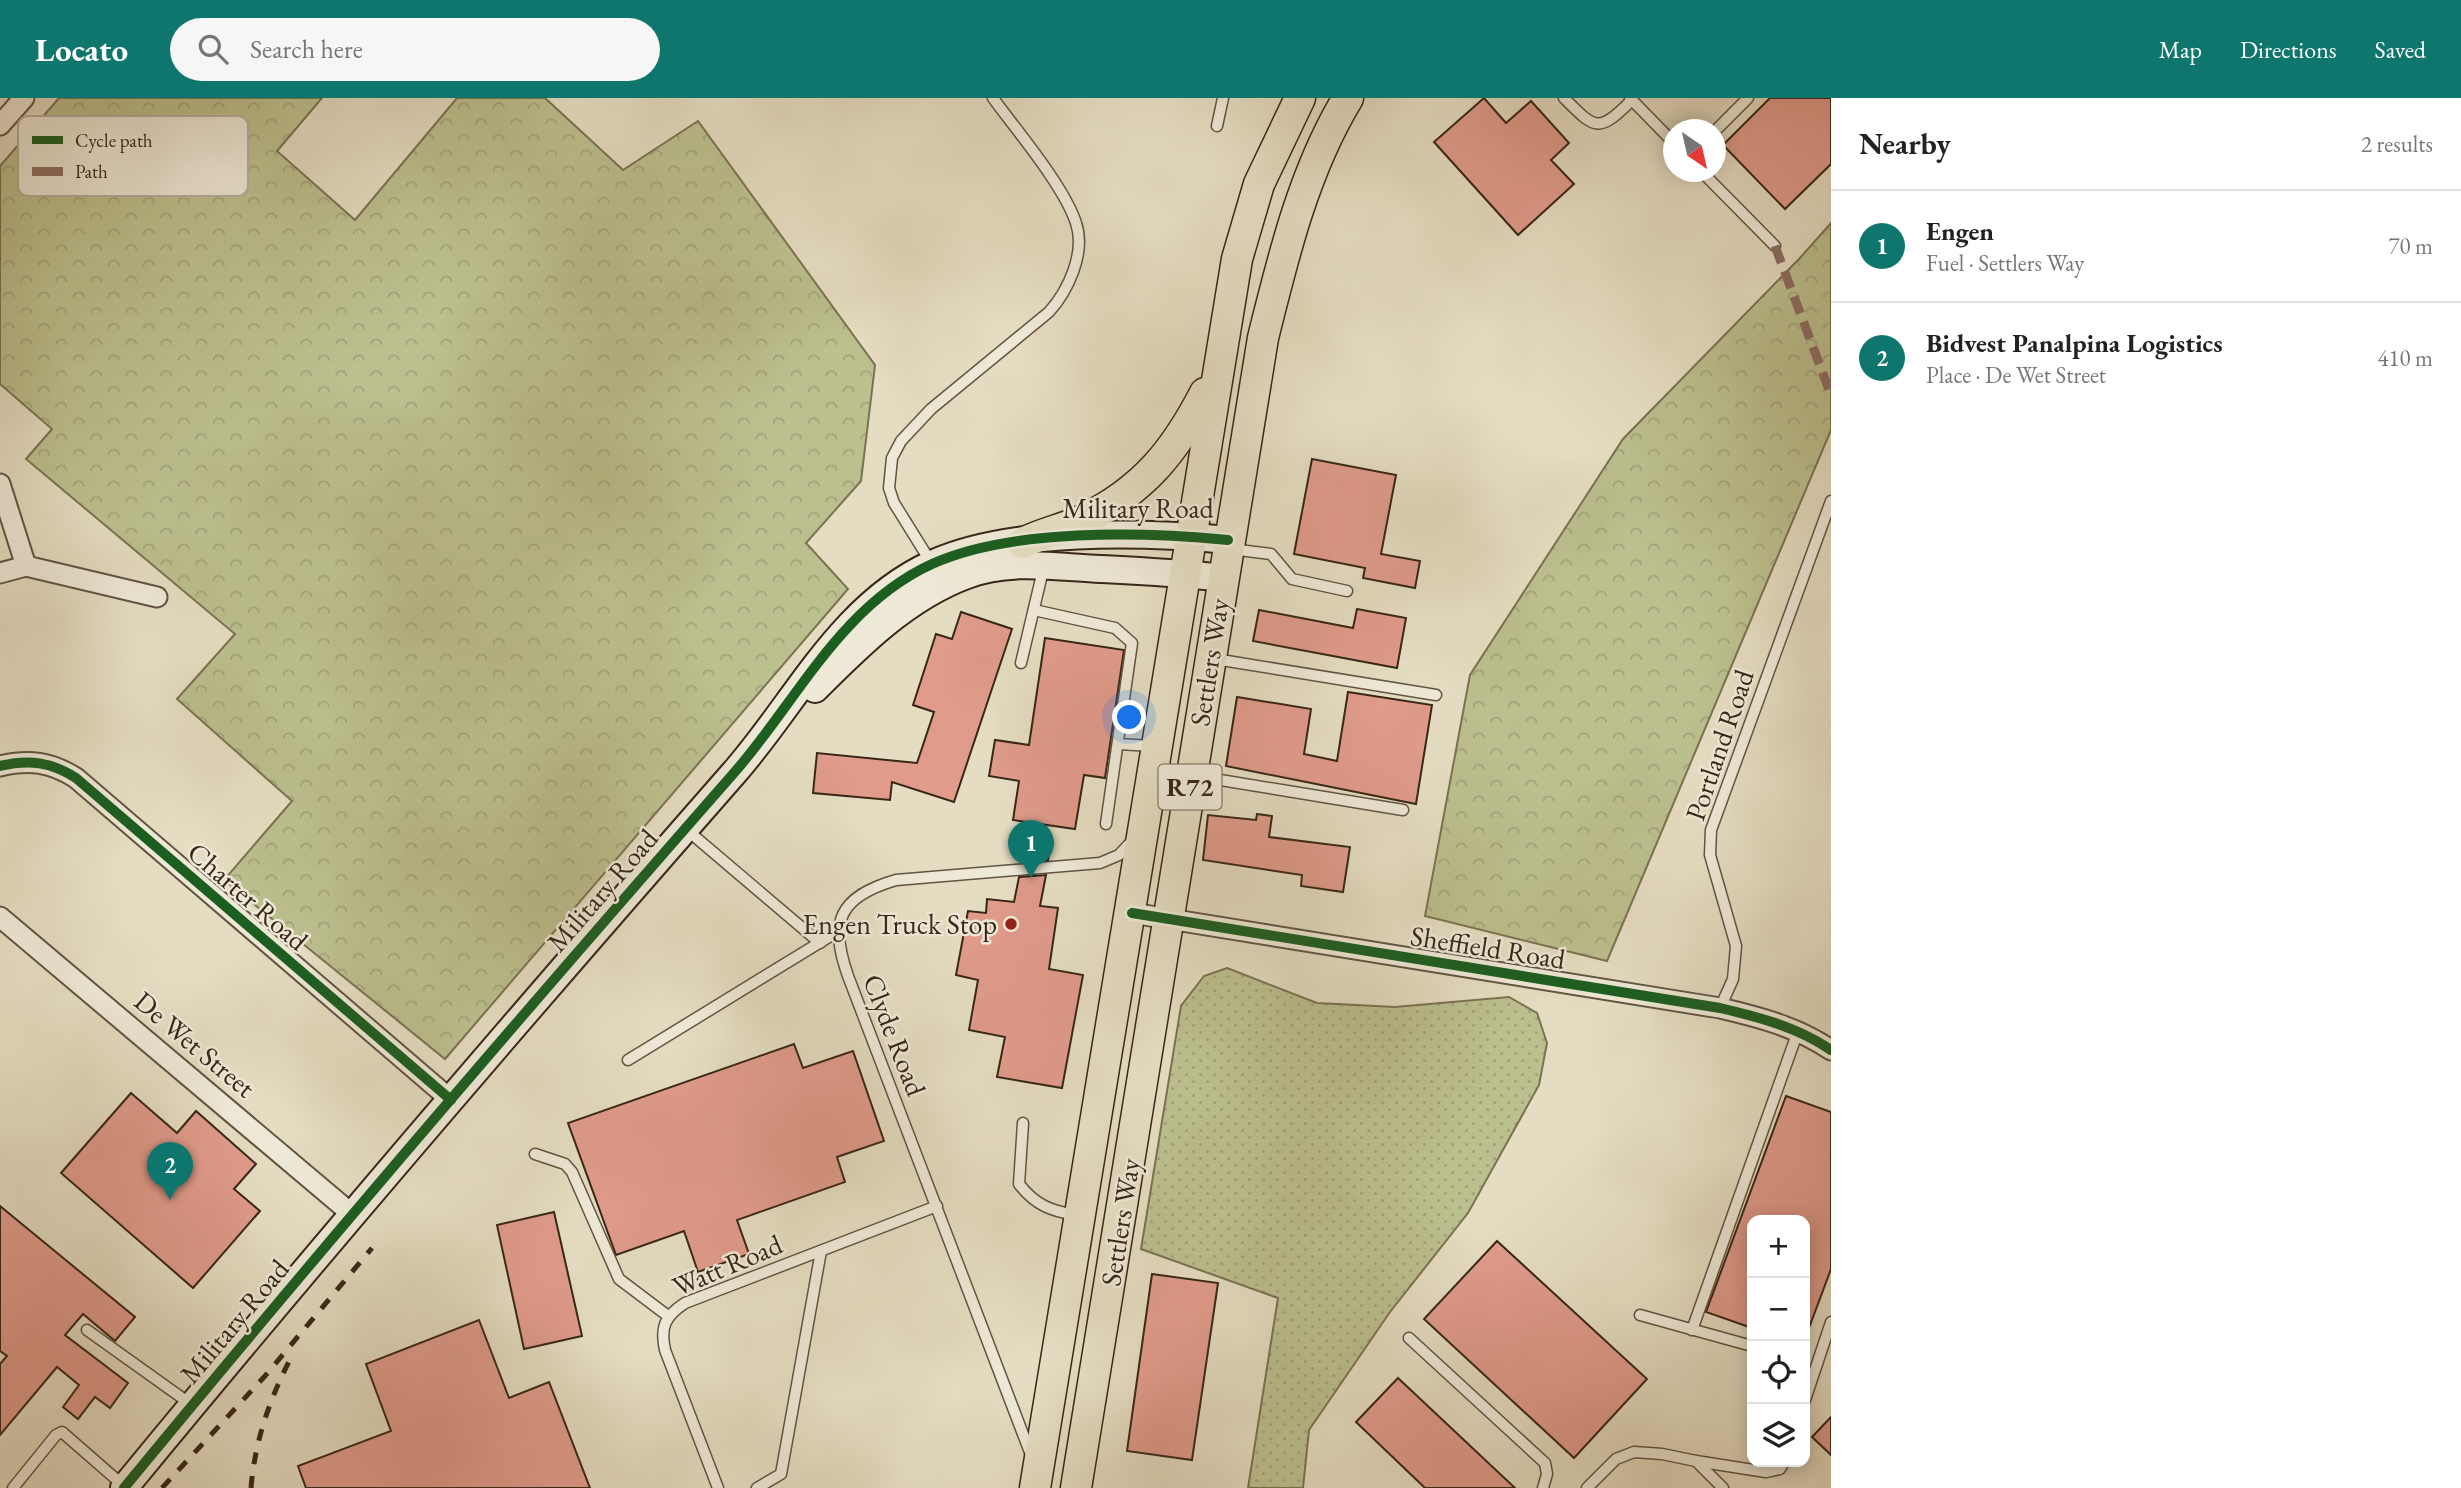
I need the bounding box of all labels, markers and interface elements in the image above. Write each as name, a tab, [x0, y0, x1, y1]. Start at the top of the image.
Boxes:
search box	[170, 18, 660, 81]
text: Locato	[35, 28, 128, 71]
icon: search	[194, 30, 232, 68]
text: Search here	[250, 32, 363, 66]
text: Map	[2159, 34, 2202, 65]
text: Directions	[2240, 34, 2337, 65]
text: Saved	[2375, 34, 2426, 65]
legend	[18, 116, 248, 196]
north arrow	[1663, 119, 1726, 182]
text: Nearby	[1859, 124, 1951, 163]
text: Cycle path	[75, 128, 153, 153]
text: 2 results	[2361, 129, 2433, 159]
text: Path	[75, 159, 108, 184]
text: Engen	[1926, 214, 1994, 248]
text: 1	[1876, 231, 1888, 261]
text: 70 m	[2388, 231, 2433, 261]
text: Fuel · Settlers Way	[1926, 248, 2084, 278]
text: Bidvest Panalpina Logistics	[1926, 326, 2223, 360]
text: 2	[1876, 343, 1888, 373]
text: 410 m	[2377, 343, 2433, 373]
text: Place · De Wet Street	[1926, 360, 2106, 390]
street label: Military Road	[1062, 490, 1215, 526]
street label: Settlers Way	[1181, 595, 1237, 729]
street label: Portland Road	[1676, 664, 1762, 825]
your location	[1112, 700, 1146, 734]
road number: R72	[1158, 764, 1222, 810]
street label: Military Road	[539, 820, 666, 959]
pin: 1	[1008, 820, 1054, 878]
street label: Charter Road	[180, 834, 316, 959]
place label: Engen Truck Stop	[803, 906, 997, 942]
marker: Engen Truck Stop	[1003, 916, 1019, 932]
street label: Sheffield Road	[1408, 917, 1569, 977]
street label: Clyde Road	[855, 969, 935, 1102]
street label: De Wet Street	[127, 983, 263, 1105]
pin: 2	[147, 1142, 193, 1200]
street label: Settlers Way	[1092, 1155, 1148, 1289]
map controls	[1747, 1215, 1810, 1467]
button: +	[1747, 1215, 1810, 1278]
street label: Watt Road	[667, 1225, 788, 1304]
street label: Military Road	[172, 1251, 297, 1391]
button: −	[1747, 1278, 1810, 1341]
button: locate	[1747, 1341, 1810, 1404]
button: layers	[1747, 1404, 1810, 1467]

